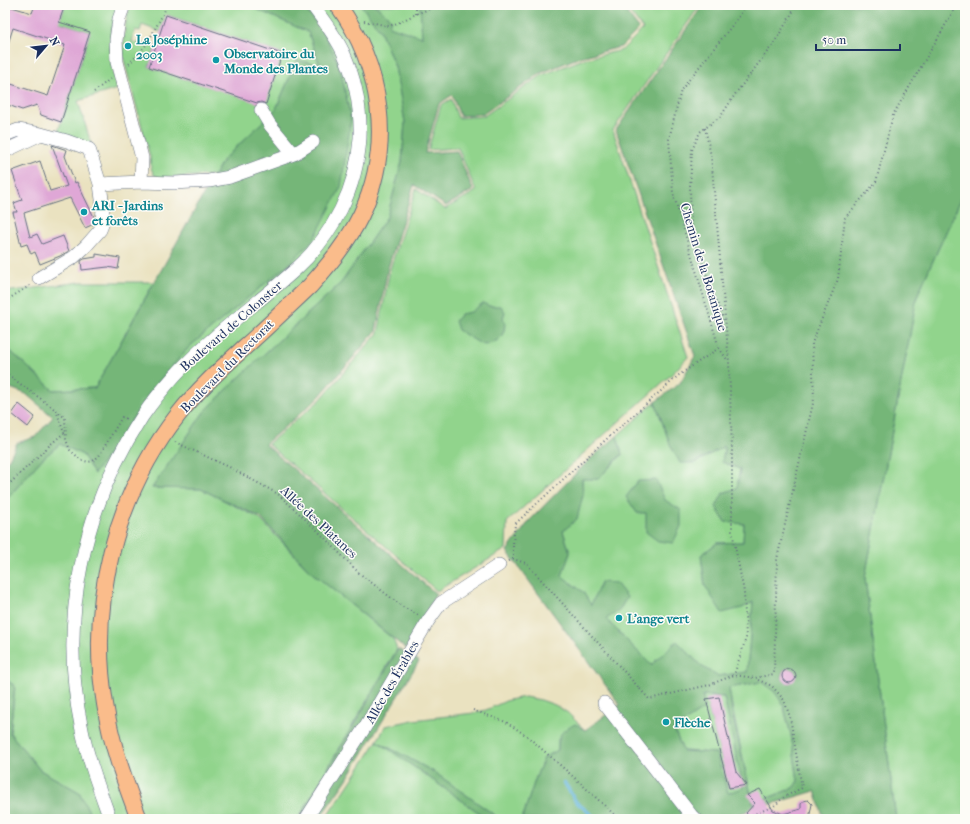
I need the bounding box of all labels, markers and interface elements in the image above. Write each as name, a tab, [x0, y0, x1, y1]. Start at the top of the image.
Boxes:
north arrow	[26, 26, 66, 66]
scale bar	[816, 26, 900, 52]
place label: La Joséphine 2003	[136, 32, 208, 63]
text: 50 m	[822, 33, 846, 47]
text: N	[47, 35, 62, 49]
marker: La Joséphine 2003	[123, 41, 133, 51]
place label: Observatoire du Monde des Plantes	[223, 46, 328, 76]
marker: Observatoire du Monde des Plantes	[211, 55, 221, 65]
place label: ARI - Jardins et forêts	[91, 198, 163, 228]
street label: Chemin de la Botanique	[677, 201, 731, 334]
marker: ARI - Jardins et forêts	[79, 207, 89, 217]
street label: Boulevard de Colonster	[177, 277, 285, 374]
street label: Boulevard du Rectorat	[177, 316, 277, 416]
street label: Allée des Platanes	[277, 482, 360, 561]
place label: L’ange vert	[627, 611, 690, 627]
marker: L’ange vert	[614, 613, 624, 623]
street label: Allée des Érables	[362, 638, 422, 727]
place label: Flèche	[673, 715, 711, 730]
marker: Flèche	[661, 717, 671, 727]

